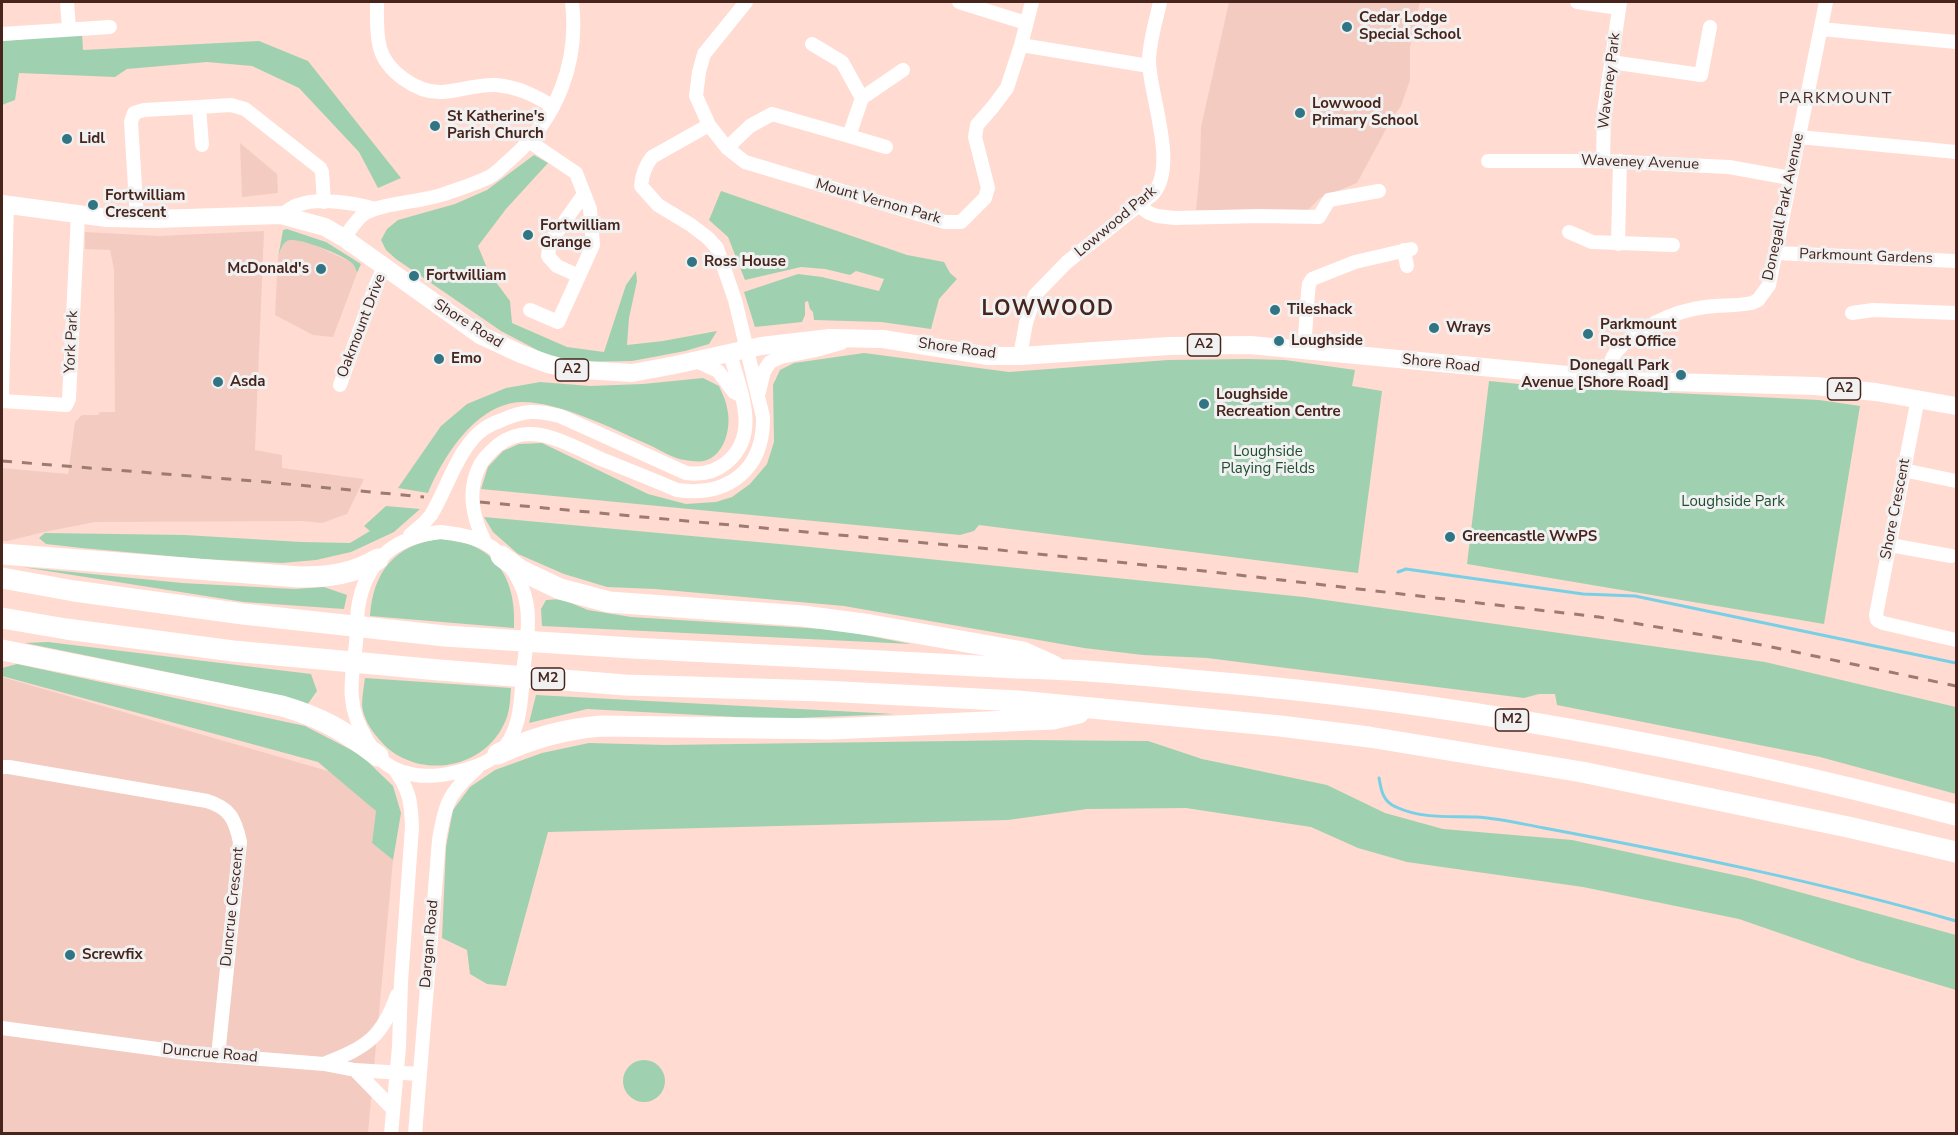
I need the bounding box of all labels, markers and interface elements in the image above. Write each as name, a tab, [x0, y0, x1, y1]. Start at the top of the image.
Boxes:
place label: Cedar Lodge Special School	[1359, 9, 1461, 44]
marker: Cedar Lodge Special School	[1340, 20, 1354, 34]
street label: Waveney Park	[1595, 32, 1625, 130]
district label: PARKMOUNT	[1779, 89, 1893, 109]
place label: Lowwood Primary School	[1312, 95, 1418, 130]
marker: Lowwood Primary School	[1293, 106, 1307, 120]
place label: St Katherine's Parish Church	[447, 108, 545, 143]
marker: St Katherine's Parish Church	[428, 119, 442, 133]
place label: Lidl	[79, 130, 105, 148]
marker: Lidl	[60, 132, 74, 146]
street label: Donegall Park Avenue	[1760, 132, 1808, 282]
street label: Waveney Avenue	[1581, 152, 1699, 174]
street label: Mount Vernon Park	[813, 176, 943, 228]
street label: Lowwood Park	[1072, 183, 1160, 261]
place label: Fortwilliam Crescent	[105, 187, 185, 222]
marker: Fortwilliam Crescent	[86, 198, 100, 212]
place label: Fortwilliam Grange	[540, 217, 620, 252]
marker: Fortwilliam Grange	[521, 228, 535, 242]
street label: Parkmount Gardens	[1799, 246, 1933, 268]
place label: Ross House	[704, 253, 786, 271]
marker: Ross House	[685, 255, 699, 269]
place label: McDonald's	[227, 260, 309, 278]
marker: McDonald's	[314, 262, 328, 276]
place label: Fortwilliam	[426, 267, 506, 285]
marker: Fortwilliam	[407, 269, 421, 283]
street label: Oakmount Drive	[334, 272, 390, 380]
street label: Shore Road	[430, 296, 506, 352]
district label: LOWWOOD	[982, 297, 1114, 323]
place label: Tileshack	[1287, 301, 1352, 319]
marker: Tileshack	[1268, 303, 1282, 317]
street label: York Park	[61, 310, 83, 374]
place label: Parkmount Post Office	[1600, 316, 1677, 351]
place label: Wrays	[1446, 319, 1491, 337]
marker: Wrays	[1427, 321, 1441, 335]
marker: Parkmount Post Office	[1581, 327, 1595, 341]
place label: Loughside	[1291, 332, 1363, 350]
road number: A2	[1188, 334, 1220, 356]
marker: Loughside	[1272, 334, 1286, 348]
street label: Shore Road	[917, 335, 997, 363]
place label: Emo	[451, 350, 482, 368]
street label: Shore Road	[1401, 351, 1481, 377]
marker: Emo	[432, 352, 446, 366]
place label: Donegall Park Avenue [Shore Road]	[1521, 357, 1669, 392]
road number: A2	[556, 359, 588, 381]
marker: Donegall Park Avenue [Shore Road]	[1674, 368, 1688, 382]
place label: Asda	[230, 373, 266, 391]
marker: Asda	[211, 375, 225, 389]
road number: A2	[1828, 378, 1860, 400]
place label: Loughside Recreation Centre	[1216, 386, 1341, 421]
marker: Loughside Recreation Centre	[1197, 397, 1211, 411]
park label: Loughside Playing Fields	[1221, 443, 1315, 478]
street label: Shore Crescent	[1877, 457, 1915, 561]
park label: Loughside Park	[1681, 493, 1785, 511]
place label: Greencastle WwPS	[1462, 528, 1597, 546]
marker: Greencastle WwPS	[1443, 530, 1457, 544]
road number: M2	[532, 668, 564, 690]
road number: M2	[1496, 709, 1528, 731]
street label: Duncrue Crescent	[218, 847, 248, 967]
street label: Dargan Road	[417, 899, 443, 989]
place label: Screwfix	[82, 946, 143, 964]
marker: Screwfix	[63, 948, 77, 962]
street label: Duncrue Road	[162, 1041, 258, 1067]

